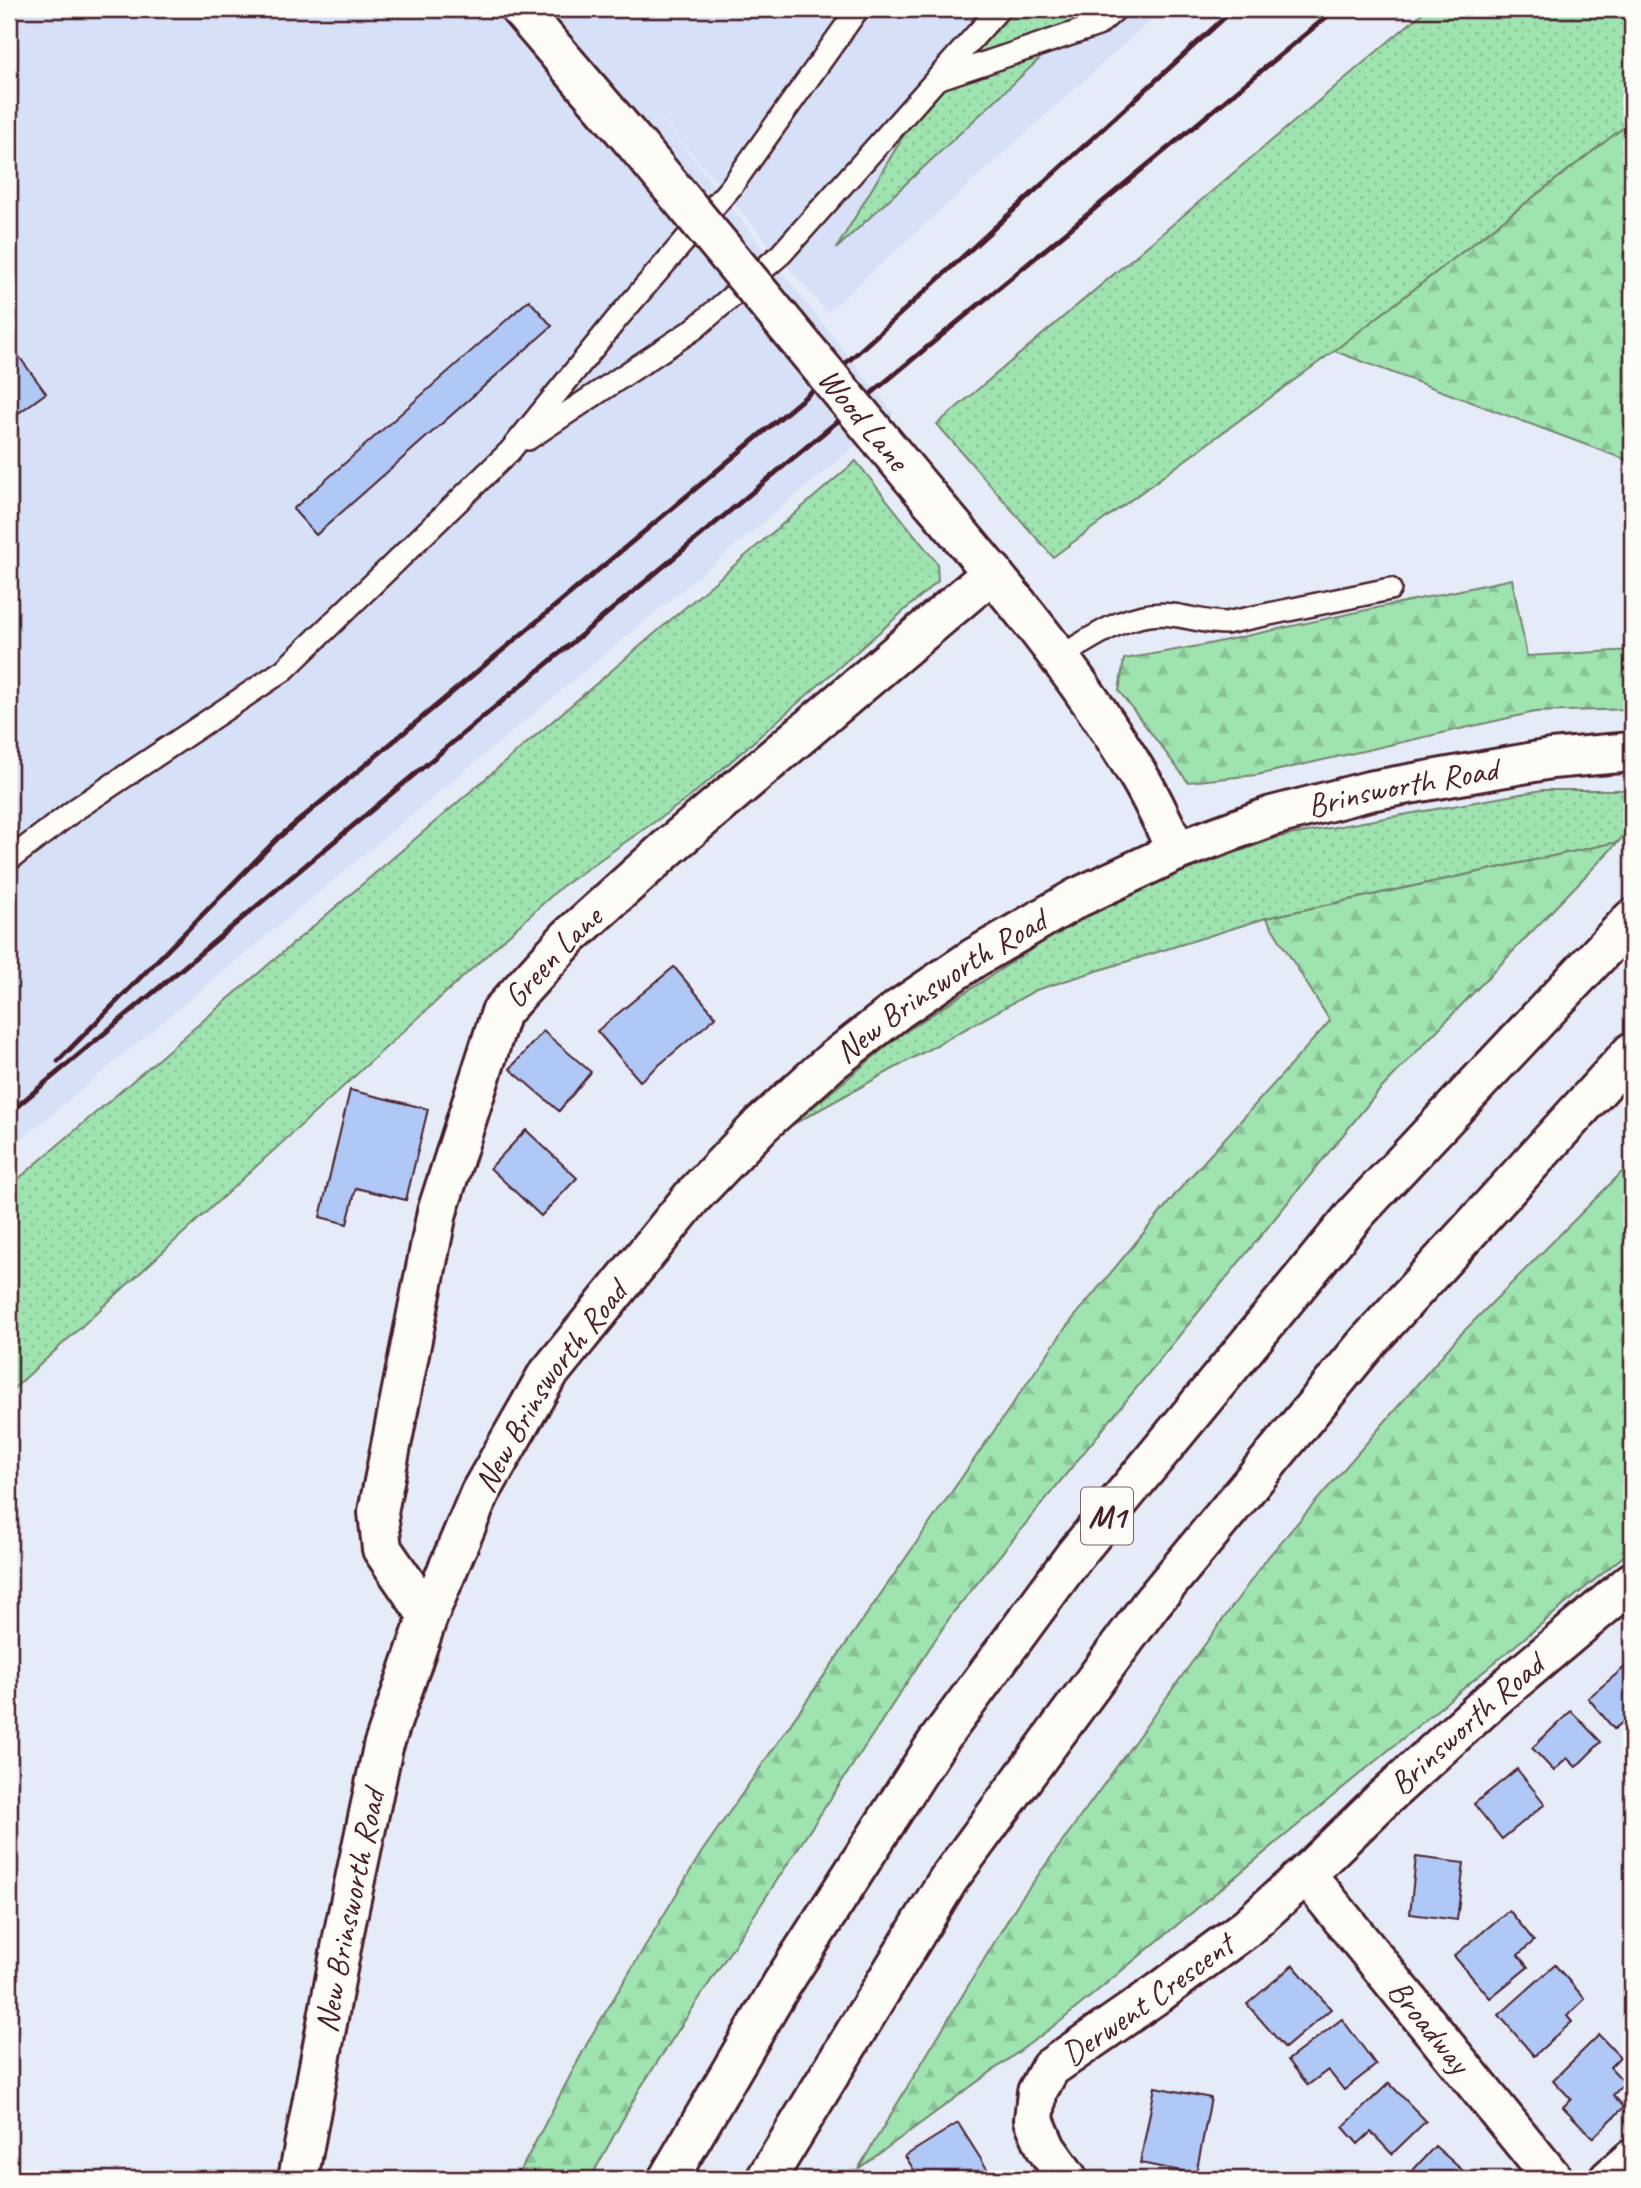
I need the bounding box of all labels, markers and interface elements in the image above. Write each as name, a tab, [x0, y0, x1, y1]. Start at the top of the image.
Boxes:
street label: Wood Lane	[809, 359, 920, 481]
street label: Brinsworth Road	[1303, 747, 1506, 827]
street label: Green Lane	[494, 895, 612, 1016]
street label: New Brinsworth Road	[826, 897, 1058, 1072]
street label: New Brinsworth Road	[464, 1269, 640, 1500]
road number: M1	[1081, 1488, 1133, 1545]
street label: Brinsworth Road	[1380, 1641, 1556, 1804]
street label: New Brinsworth Road	[305, 1781, 396, 2036]
street label: Derwent Crescent	[1053, 1921, 1245, 2075]
street label: Broadway	[1379, 1971, 1482, 2084]

